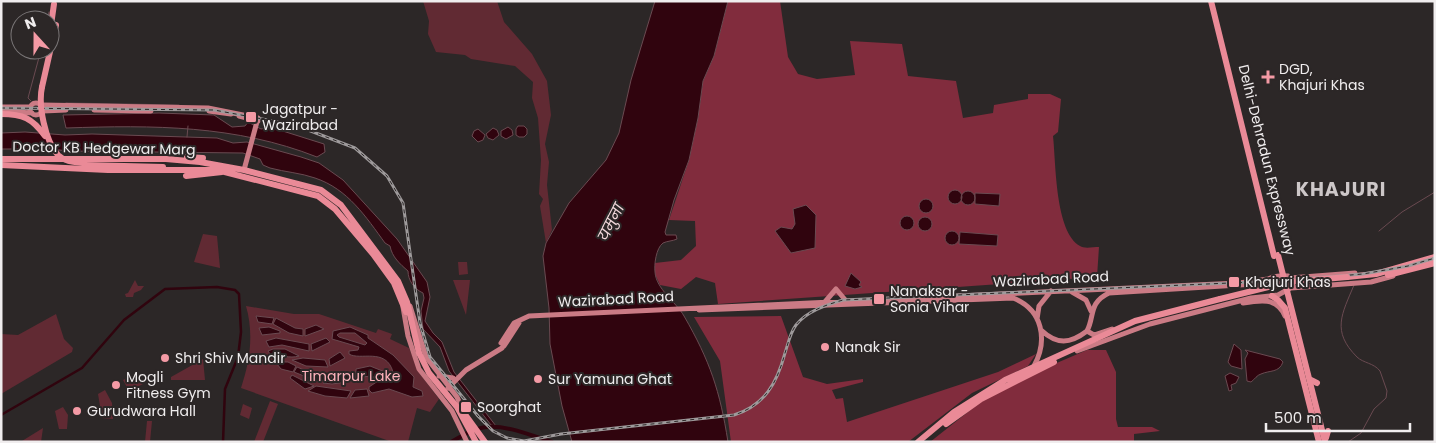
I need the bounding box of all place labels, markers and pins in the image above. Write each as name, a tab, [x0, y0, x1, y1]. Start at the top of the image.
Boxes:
place label: DGD, Khajuri Khas	[1279, 59, 1365, 95]
marker: DGD, Khajuri Khas	[1261, 70, 1275, 84]
place label: Jagatpur - Wazirabad	[262, 99, 338, 135]
marker: Jagatpur - Wazirabad	[244, 110, 258, 124]
place label: Khajuri Khas	[1245, 272, 1331, 292]
marker: Khajuri Khas	[1227, 275, 1241, 289]
place label: Nanaksar - Sonia Vihar	[890, 281, 969, 317]
marker: Nanaksar - Sonia Vihar	[872, 292, 886, 306]
place label: Nanak Sir	[835, 337, 901, 357]
marker: Nanak Sir	[819, 341, 831, 353]
place label: Shri Shiv Mandir	[175, 348, 285, 368]
marker: Shri Shiv Mandir	[159, 352, 171, 364]
place label: Mogli Fitness Gym	[126, 367, 211, 403]
place label: Sur Yamuna Ghat	[548, 369, 672, 389]
marker: Sur Yamuna Ghat	[532, 373, 544, 385]
marker: Mogli Fitness Gym	[110, 379, 122, 391]
place label: Soorghat	[477, 397, 541, 417]
marker: Soorghat	[459, 400, 473, 414]
place label: Gurudwara Hall	[87, 401, 196, 421]
marker: Gurudwara Hall	[71, 405, 83, 417]

